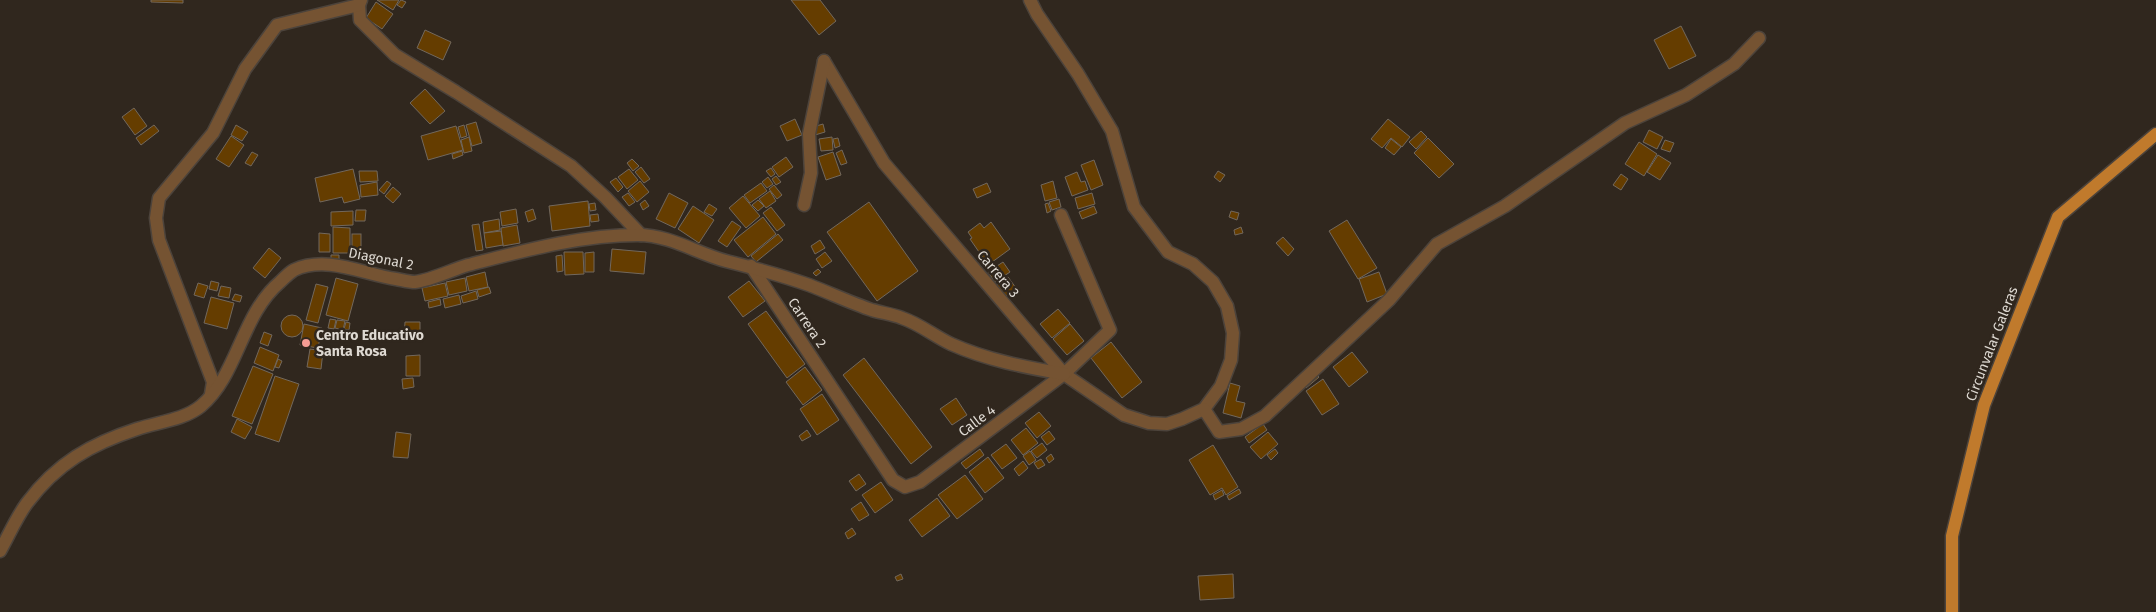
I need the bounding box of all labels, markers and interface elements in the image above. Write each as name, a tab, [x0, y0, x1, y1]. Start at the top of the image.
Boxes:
street label: Diagonal 2	[347, 244, 415, 274]
street label: Carrera 3	[973, 247, 1023, 301]
street label: Circunvalar Galeras	[1962, 284, 2022, 404]
street label: Carrera 2	[784, 295, 830, 351]
place label: Centro Educativo Santa Rosa	[316, 327, 424, 360]
marker: Centro Educativo Santa Rosa	[300, 337, 312, 349]
street label: Calle 4	[955, 401, 999, 440]

